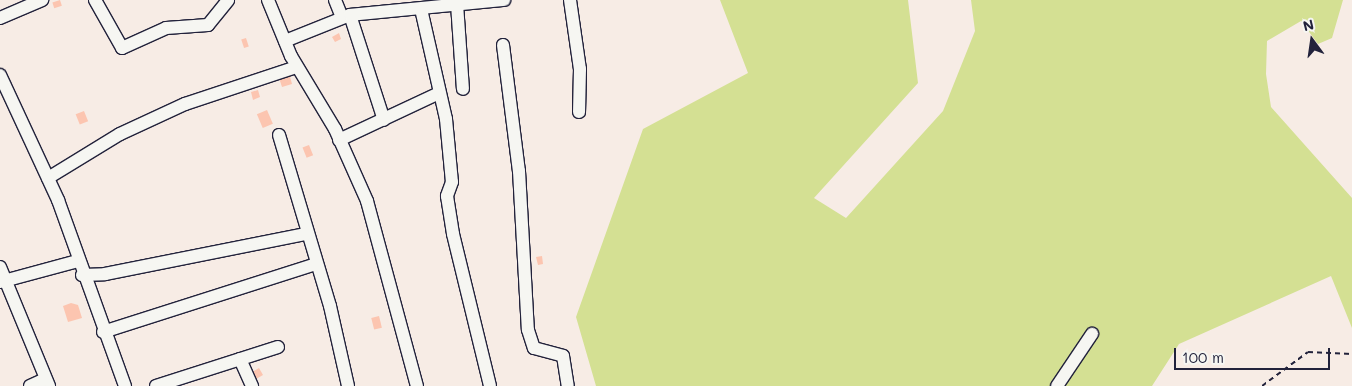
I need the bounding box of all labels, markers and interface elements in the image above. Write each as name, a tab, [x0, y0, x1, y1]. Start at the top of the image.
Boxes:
text: N	[1301, 14, 1316, 35]
north arrow	[1287, 15, 1337, 65]
scale bar	[1177, 338, 1333, 370]
text: 100 m	[1182, 347, 1224, 367]

